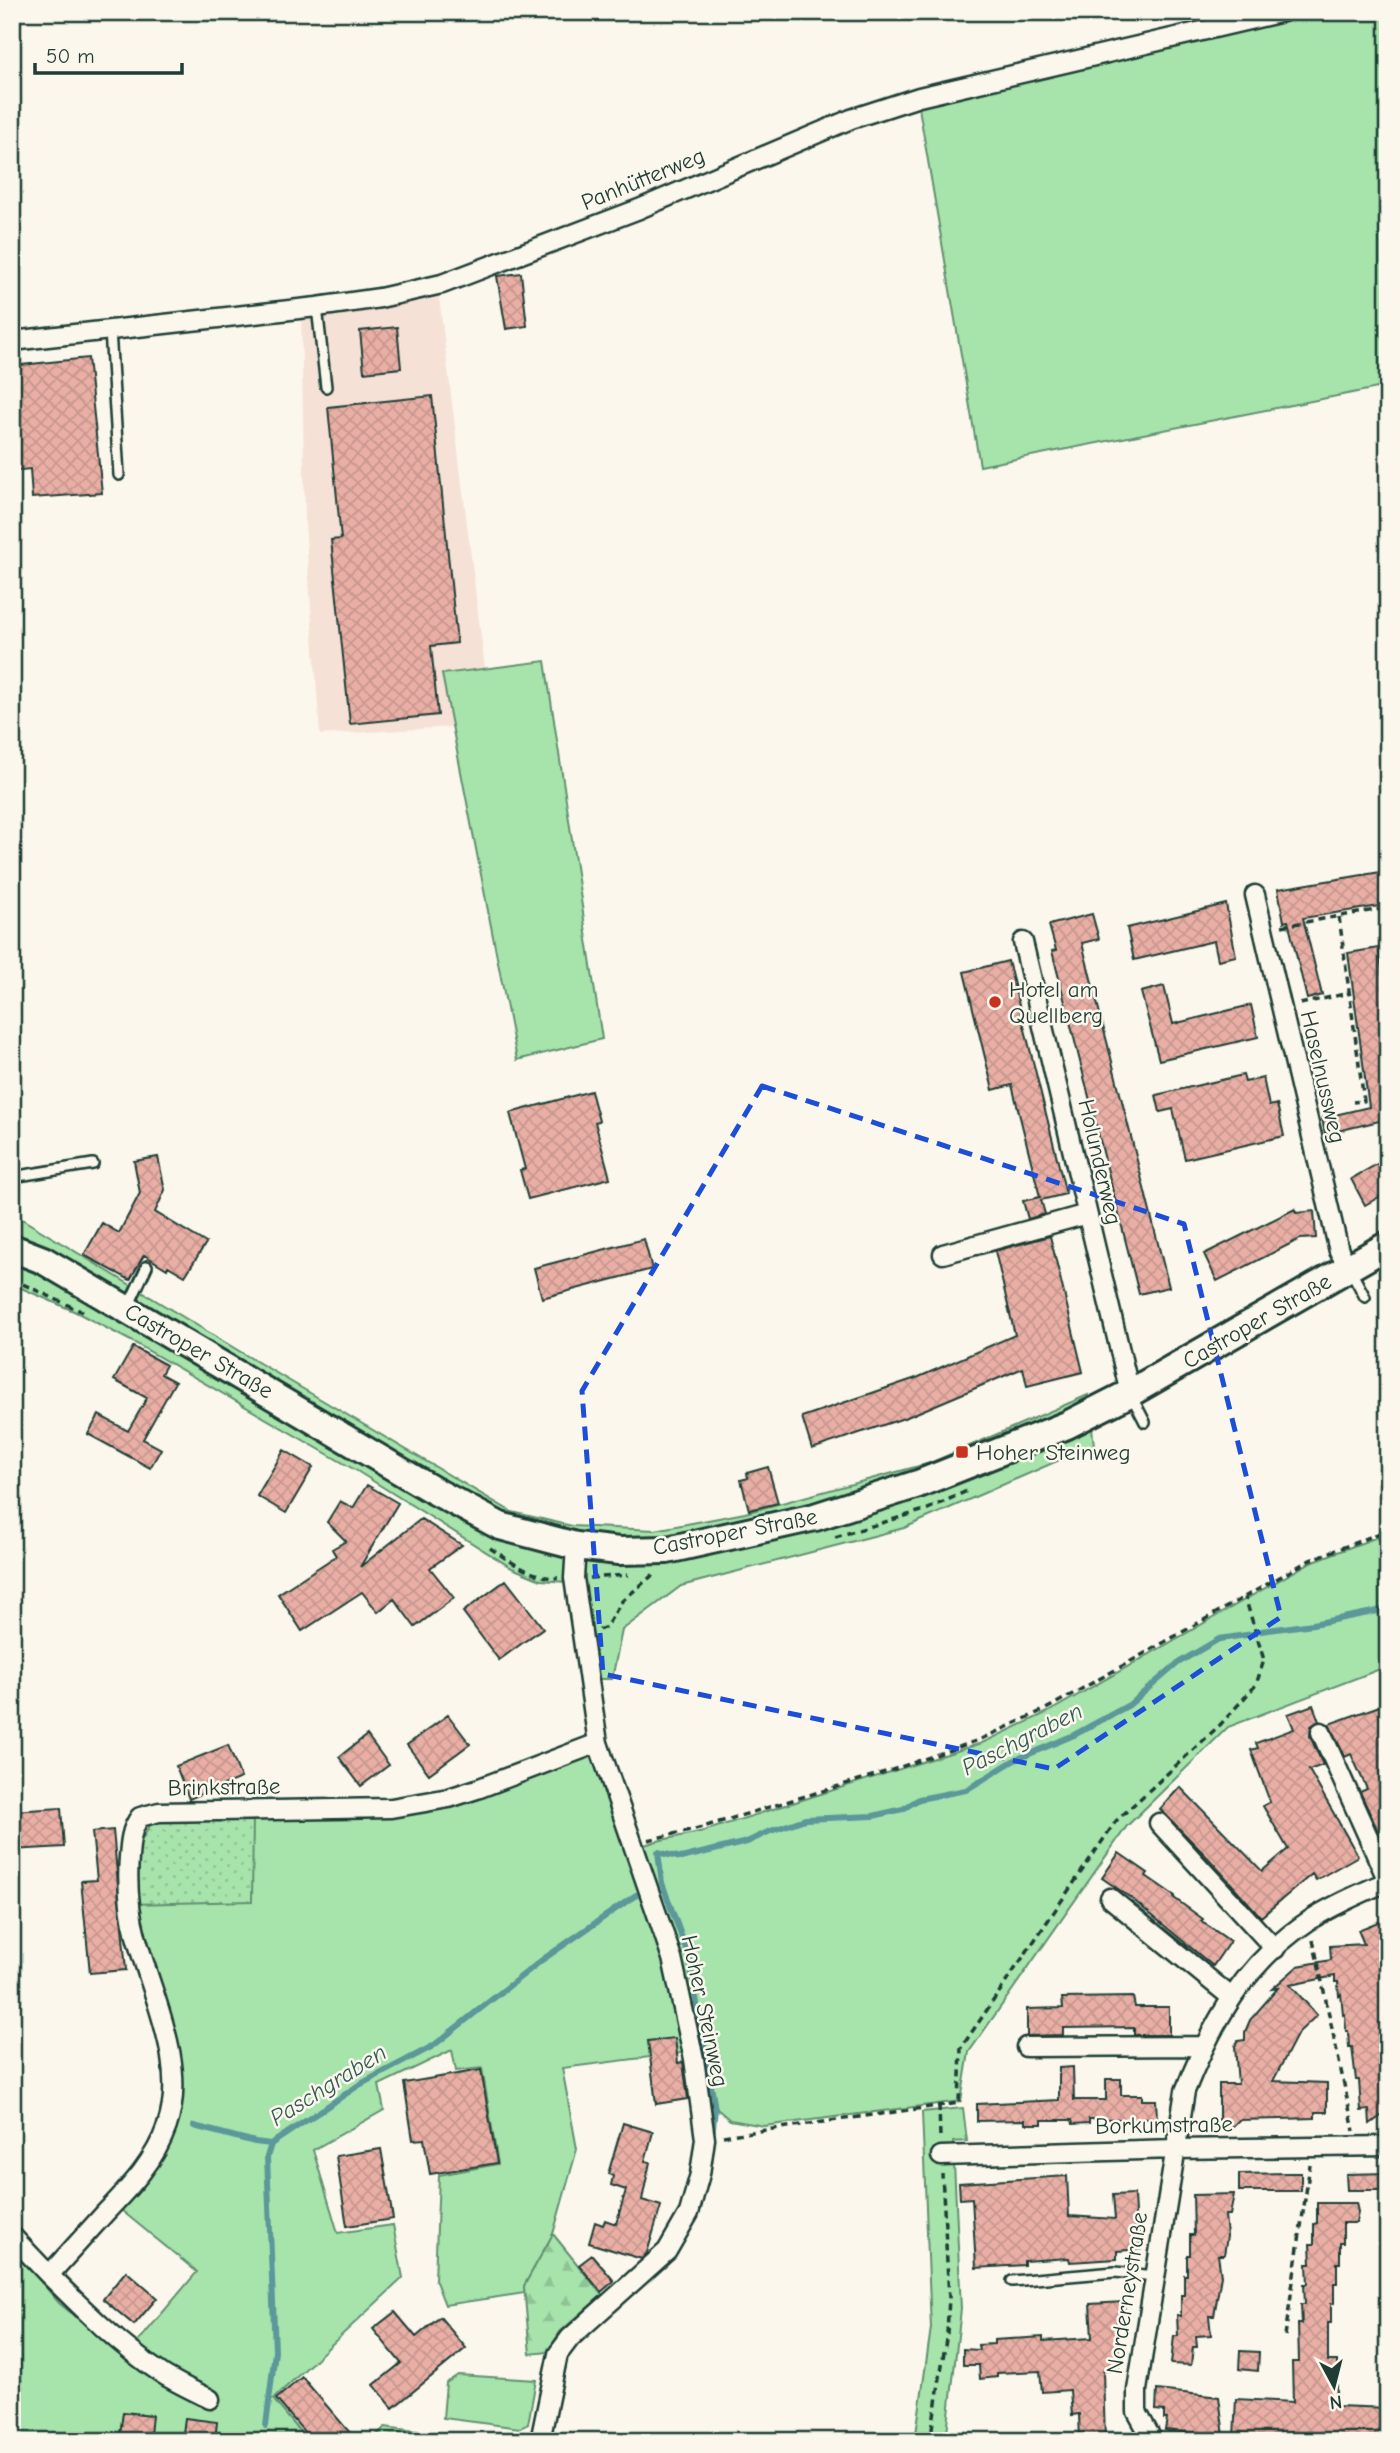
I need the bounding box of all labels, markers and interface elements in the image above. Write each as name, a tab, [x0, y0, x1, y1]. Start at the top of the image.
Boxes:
scale bar	[35, 32, 182, 76]
text: 50 m	[46, 44, 95, 68]
street label: Panhütterweg	[577, 142, 709, 216]
place label: Hotel am Quellberg	[1009, 976, 1103, 1029]
marker: Hotel am Quellberg	[987, 994, 1003, 1010]
street label: Haselnussweg	[1295, 1008, 1351, 1146]
street label: Holunderweg	[1072, 1097, 1128, 1227]
street label: Castroper Straße	[1178, 1268, 1336, 1374]
street label: Castroper Straße	[120, 1298, 278, 1404]
place label: Hoher Steinweg	[976, 1439, 1131, 1466]
marker: Hoher Steinweg	[954, 1444, 970, 1460]
street label: Castroper Straße	[650, 1503, 820, 1561]
water label: Paschgraben	[957, 1697, 1087, 1781]
street label: Brinkstraße	[167, 1773, 281, 1801]
street label: Hoher Steinweg	[676, 1933, 734, 2089]
water label: Paschgraben	[265, 2038, 391, 2132]
street label: Borkumstraße	[1095, 2110, 1233, 2140]
street label: Norderneystraße	[1101, 2210, 1153, 2376]
north arrow	[1298, 2352, 1368, 2422]
text: N	[1328, 2390, 1343, 2414]

